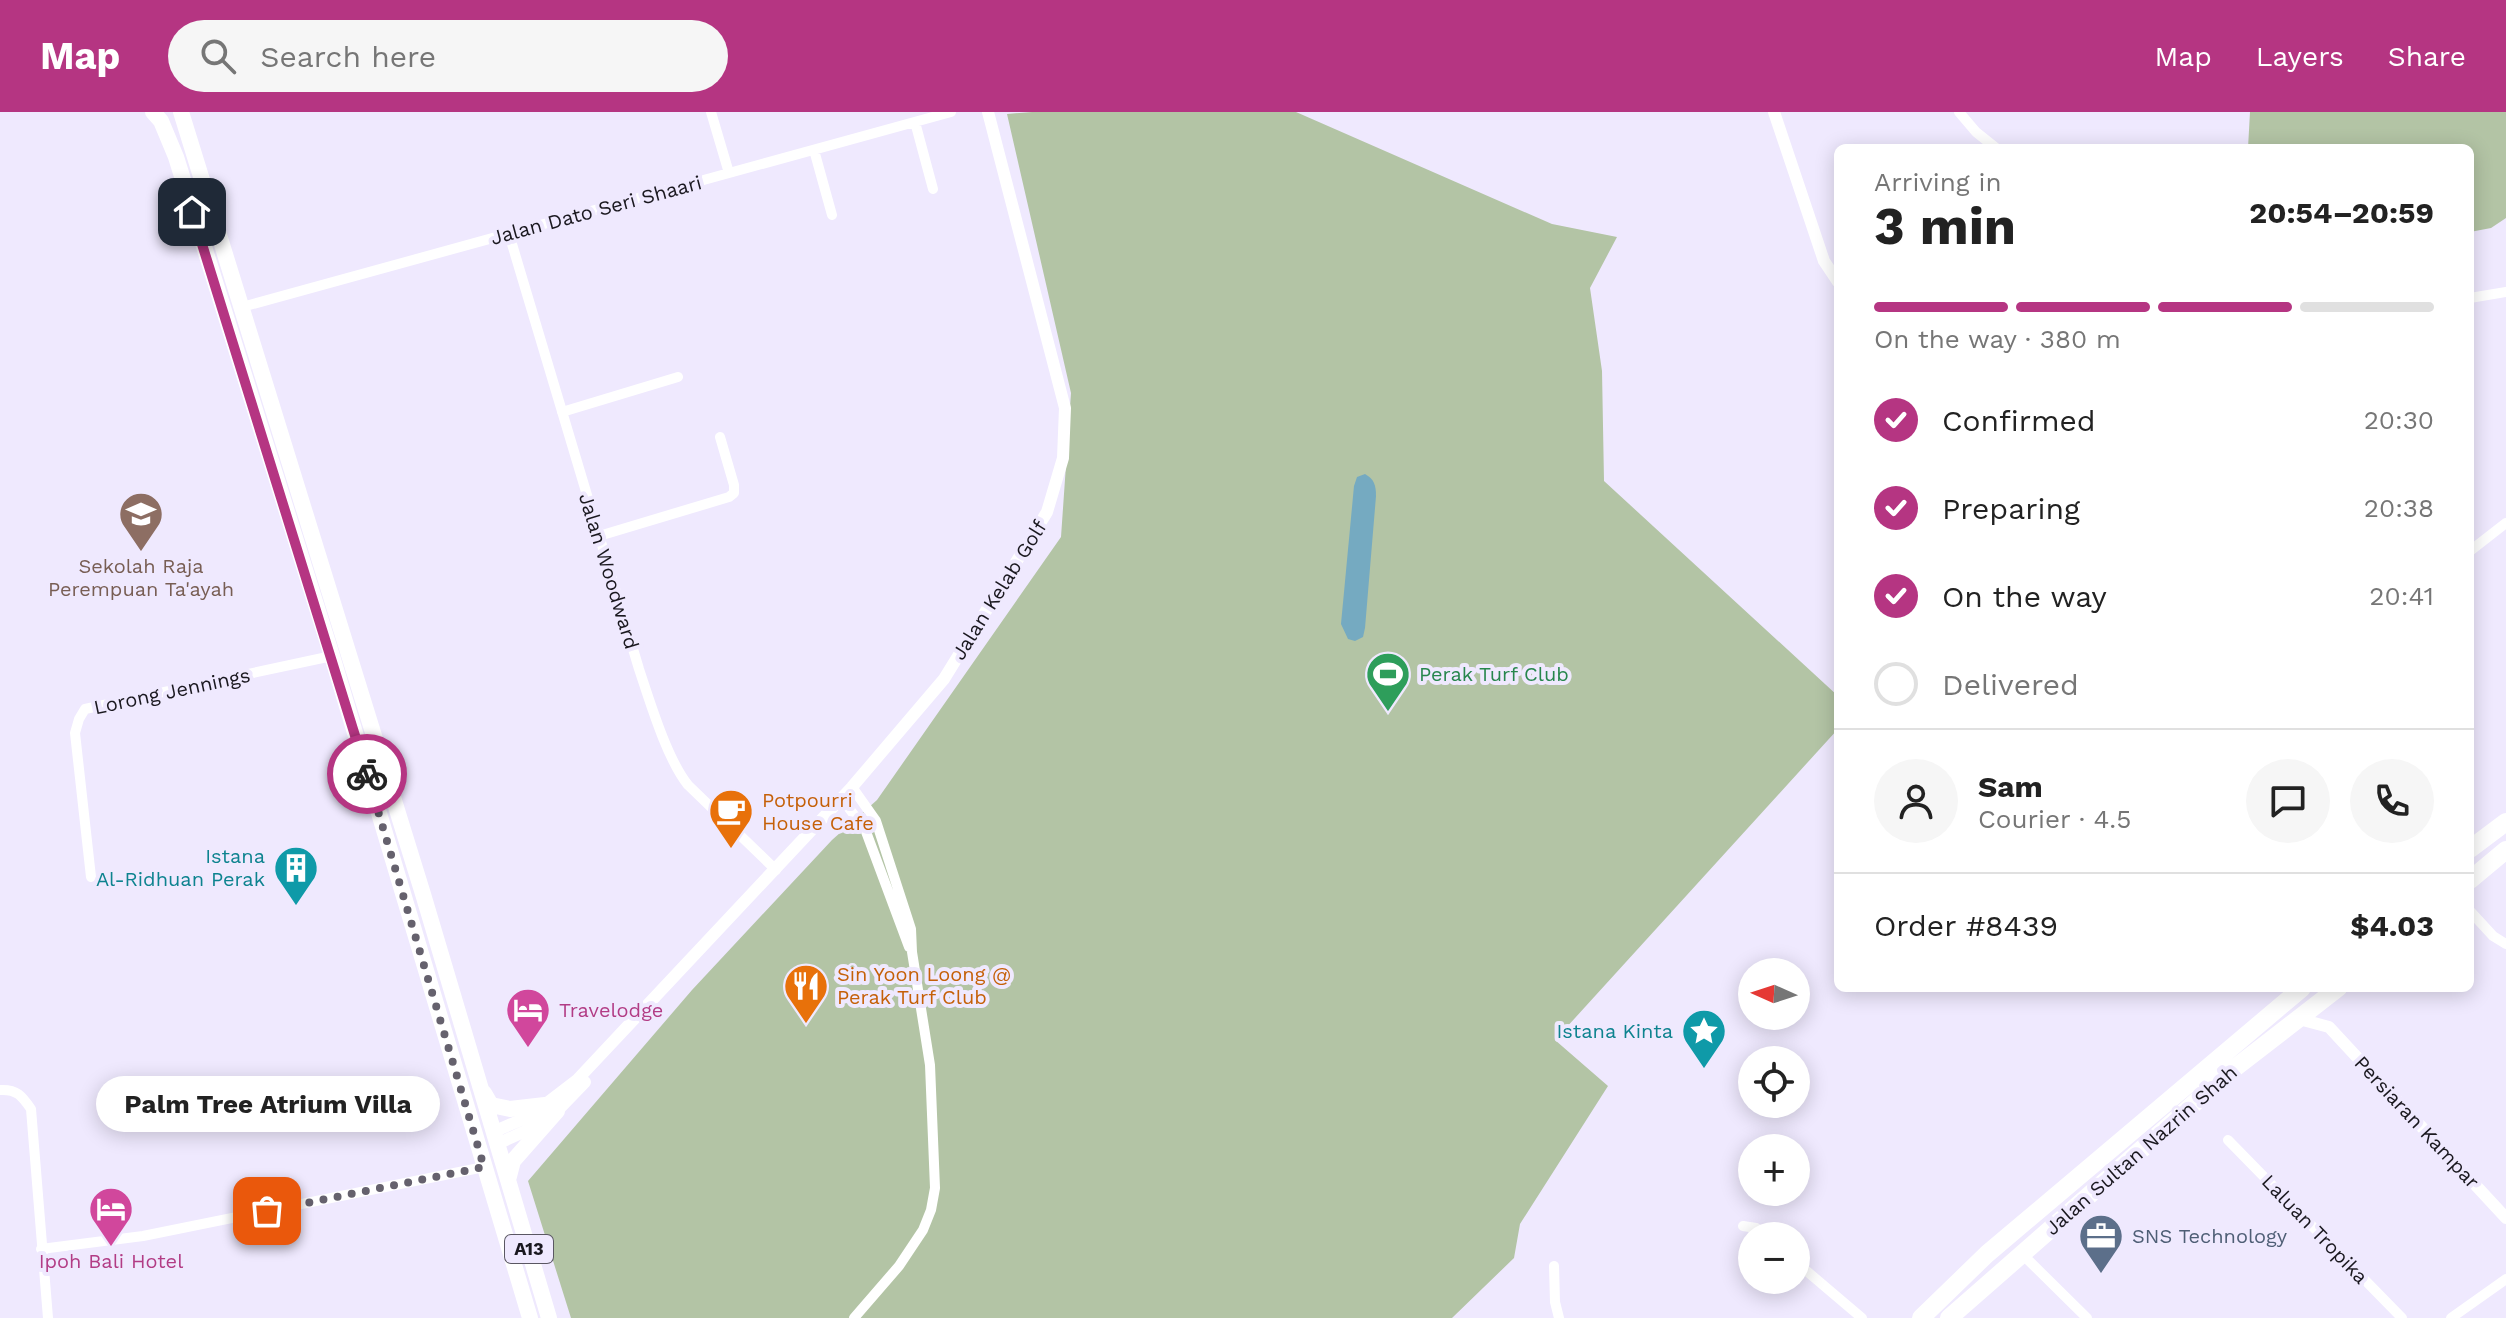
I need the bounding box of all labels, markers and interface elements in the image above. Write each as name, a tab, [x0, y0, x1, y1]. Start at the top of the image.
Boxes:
search box	[168, 20, 728, 92]
text: Map	[40, 34, 120, 78]
icon: search	[196, 34, 240, 78]
text: Search here	[260, 39, 436, 74]
text: Map	[2155, 40, 2212, 73]
text: Layers	[2256, 40, 2344, 73]
text: Share	[2388, 40, 2466, 73]
text: Arriving in	[1874, 167, 2002, 197]
street label: Jalan Dato Seri Shaari	[488, 170, 704, 250]
pin	[158, 178, 226, 246]
icon: home	[170, 190, 214, 234]
text: 20:54–20:59	[2249, 195, 2434, 230]
text: 3 min	[1874, 196, 2016, 257]
text: On the way · 380 m	[1874, 324, 2121, 354]
icon: check	[1874, 398, 1918, 442]
text: Confirmed	[1942, 403, 2096, 438]
text: 20:30	[2364, 405, 2434, 435]
icon: check	[1874, 486, 1918, 530]
school or university icon: Sekolah Raja Perempuan Ta'ayah	[117, 490, 165, 553]
street label: Jalan Woodward	[574, 490, 644, 652]
text: Preparing	[1942, 491, 2080, 526]
text: 20:38	[2364, 493, 2434, 523]
street label: Jalan Kelab Golf	[946, 516, 1052, 664]
place label: Sekolah Raja Perempuan Ta'ayah	[48, 554, 234, 601]
icon: check	[1874, 574, 1918, 618]
text: On the way	[1942, 579, 2107, 614]
text: 20:41	[2369, 581, 2434, 611]
sports icon: Perak Turf Club	[1364, 650, 1412, 713]
place label: Perak Turf Club	[1419, 662, 1569, 686]
street label: Lorong Jennings	[92, 663, 252, 719]
text: Delivered	[1942, 667, 2079, 702]
courier	[327, 734, 407, 814]
icon: bike	[345, 752, 389, 796]
button: person	[1874, 759, 1958, 843]
button: chat	[2246, 759, 2330, 843]
button: phone	[2350, 759, 2434, 843]
text: Sam	[1978, 769, 2043, 804]
cafe icon: Potpourri House Cafe	[707, 787, 755, 850]
place label: Potpourri House Cafe	[762, 788, 874, 835]
text: Courier · 4.5	[1978, 804, 2131, 834]
place label: Istana Al-Ridhuan Perak	[96, 844, 265, 891]
building icon: Istana Al-Ridhuan Perak	[272, 844, 320, 907]
text: Order #8439	[1874, 908, 2058, 943]
text: $4.03	[2350, 908, 2434, 943]
north arrow	[1738, 958, 1810, 1030]
map controls	[1738, 958, 1810, 1294]
restaurant icon: Sin Yoon Loong @ Perak Turf Club	[782, 962, 830, 1025]
place label: Sin Yoon Loong @ Perak Turf Club	[837, 962, 1011, 1009]
hotel icon: Travelodge	[504, 986, 552, 1049]
place label: Travelodge	[559, 998, 663, 1022]
place icon: Istana Kinta	[1680, 1007, 1728, 1070]
place label: Istana Kinta	[1557, 1019, 1673, 1043]
button: locate	[1738, 1046, 1810, 1118]
street label: Persiaran Kampar	[2350, 1051, 2484, 1193]
street label: Jalan Sultan Nazrin Shah	[2040, 1060, 2242, 1240]
callout: Palm Tree Atrium Villa	[95, 1075, 439, 1131]
text: Palm Tree Atrium Villa	[124, 1089, 412, 1119]
button: +	[1738, 1134, 1810, 1206]
street label: Laluan Tropika	[2257, 1169, 2373, 1289]
pin	[233, 1177, 301, 1245]
hotel icon: Ipoh Bali Hotel	[87, 1185, 135, 1248]
icon: bag	[245, 1189, 289, 1233]
office icon: SNS Technology	[2077, 1212, 2125, 1275]
button: −	[1738, 1222, 1810, 1294]
place label: SNS Technology	[2132, 1224, 2288, 1248]
road number: A13	[505, 1235, 553, 1263]
place label: Ipoh Bali Hotel	[39, 1249, 183, 1273]

